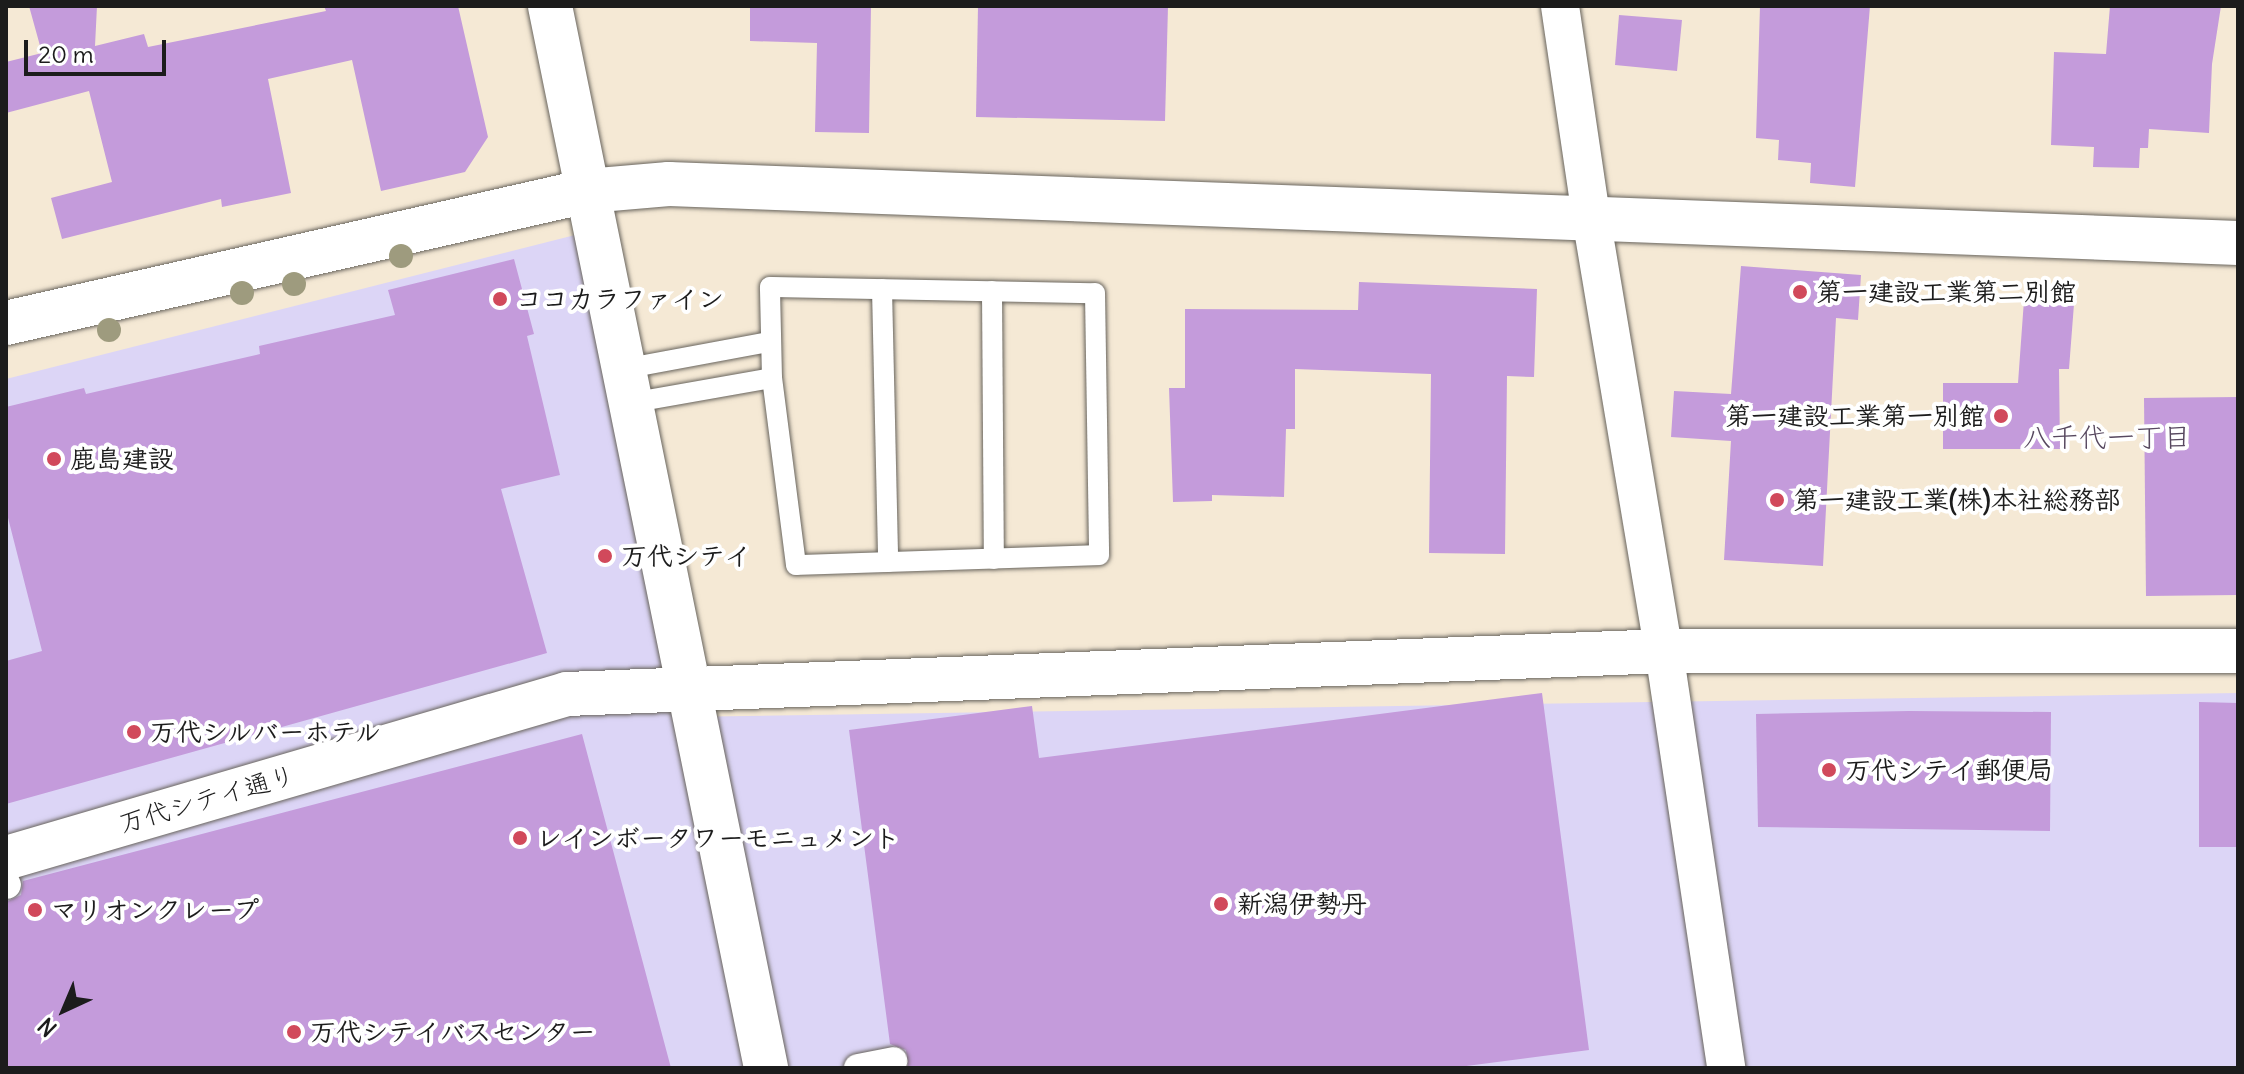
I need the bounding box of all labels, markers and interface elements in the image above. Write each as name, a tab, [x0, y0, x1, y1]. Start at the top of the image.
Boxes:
scale bar	[28, 24, 170, 74]
text: 20 m	[38, 39, 94, 69]
place label: 第一建設工業第二別館	[1816, 276, 2076, 308]
place label: ココカラファイン	[516, 283, 724, 315]
marker: 第一建設工業第二別館	[1791, 283, 1809, 301]
marker: ココカラファイン	[491, 290, 509, 308]
place label: 第一建設工業第一別館	[1725, 400, 1985, 432]
marker: 第一建設工業第一別館	[1992, 407, 2010, 425]
district label: 八千代一丁目	[2023, 420, 2191, 454]
place label: 鹿島建設	[70, 443, 174, 475]
marker: 鹿島建設	[45, 450, 63, 468]
place label: 第一建設工業(株)本社総務部	[1793, 484, 2121, 516]
marker: 第一建設工業(株)本社総務部	[1768, 491, 1786, 509]
place label: 万代シテイ	[621, 540, 751, 572]
marker: 万代シテイ	[596, 547, 614, 565]
place label: 万代シルバーホテル	[150, 716, 384, 748]
marker: 万代シルバーホテル	[125, 723, 143, 741]
place label: 万代シテイ郵便局	[1845, 754, 2053, 786]
street label: 万代シテイ通り	[115, 759, 299, 839]
marker: 万代シテイ郵便局	[1820, 761, 1838, 779]
place label: レインボータワーモニュメント	[536, 822, 900, 854]
marker: レインボータワーモニュメント	[511, 829, 529, 847]
place label: 新潟伊勢丹	[1237, 888, 1367, 920]
place label: マリオンクレープ	[51, 894, 260, 926]
marker: 新潟伊勢丹	[1212, 895, 1230, 913]
marker: マリオンクレープ	[26, 901, 44, 919]
north arrow	[24, 970, 104, 1050]
text: N	[32, 1012, 63, 1043]
place label: 万代シテイバスセンター	[310, 1016, 596, 1048]
marker: 万代シテイバスセンター	[285, 1023, 303, 1041]

